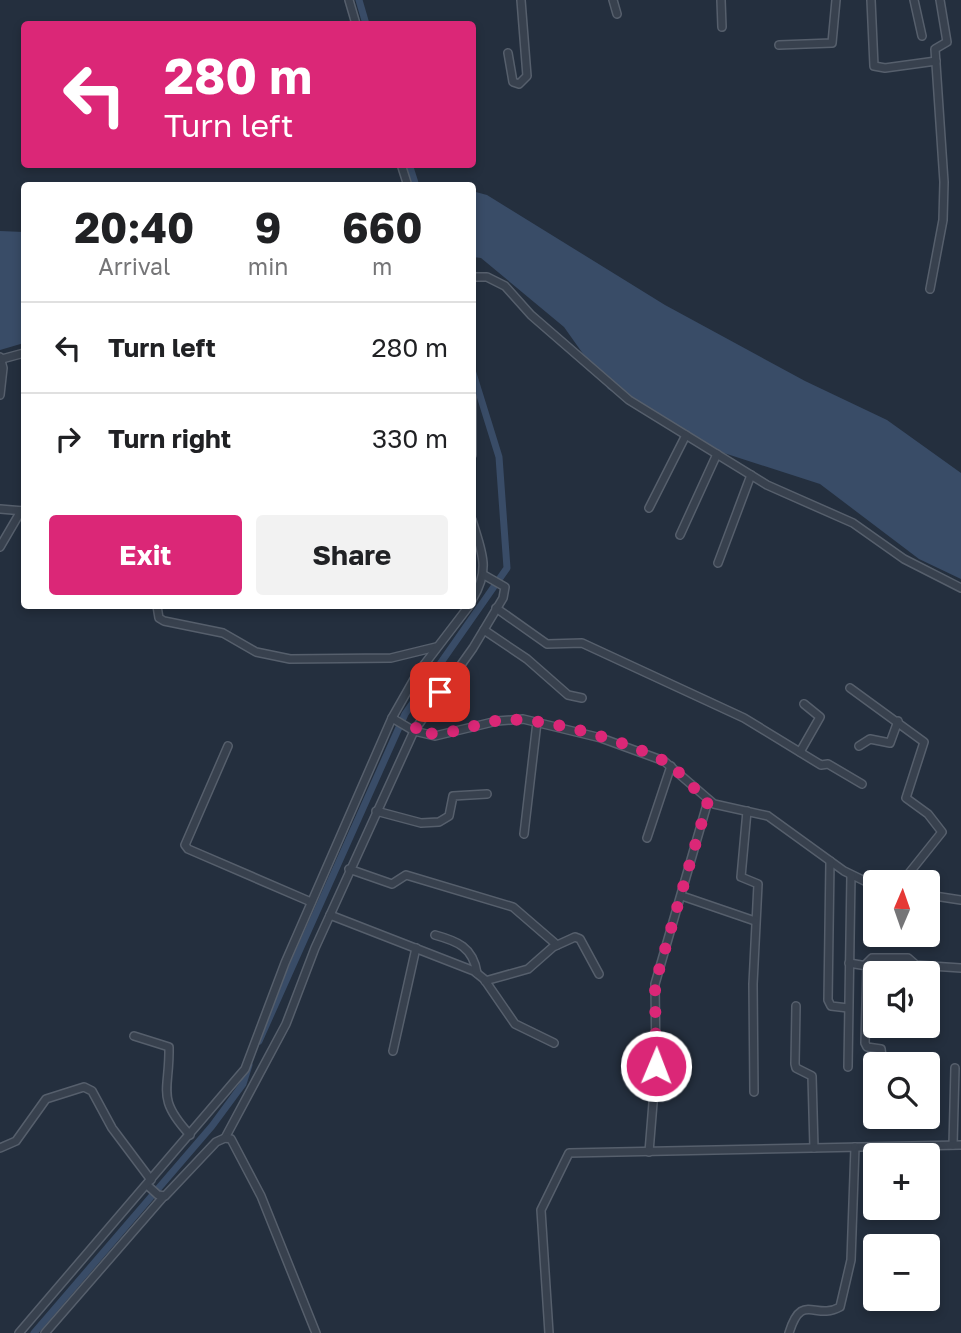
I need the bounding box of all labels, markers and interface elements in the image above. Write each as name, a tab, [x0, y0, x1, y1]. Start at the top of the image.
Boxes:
text: 280 m	[164, 46, 312, 105]
icon: left	[49, 49, 140, 140]
text: Turn left	[164, 106, 293, 144]
text: 20:40	[74, 202, 194, 252]
text: 9	[255, 202, 281, 252]
text: 660	[342, 202, 423, 252]
text: Arrival	[98, 252, 170, 280]
text: min	[248, 252, 288, 280]
text: m	[372, 252, 392, 280]
icon: left	[49, 329, 87, 367]
text: Turn left	[108, 332, 216, 363]
text: 280 m	[371, 332, 448, 363]
icon: right	[49, 420, 87, 458]
text: Turn right	[108, 423, 231, 454]
text: 330 m	[372, 423, 448, 454]
button: Exit	[49, 515, 242, 595]
button: Share	[256, 515, 448, 595]
pin	[410, 662, 470, 722]
icon: arrive	[421, 673, 459, 711]
north arrow	[863, 870, 940, 947]
map controls	[863, 870, 940, 1311]
button: sound	[863, 961, 940, 1038]
position arrow	[619, 1029, 693, 1103]
button: search	[863, 1052, 940, 1129]
button: +	[863, 1143, 940, 1220]
button: −	[863, 1234, 940, 1311]

